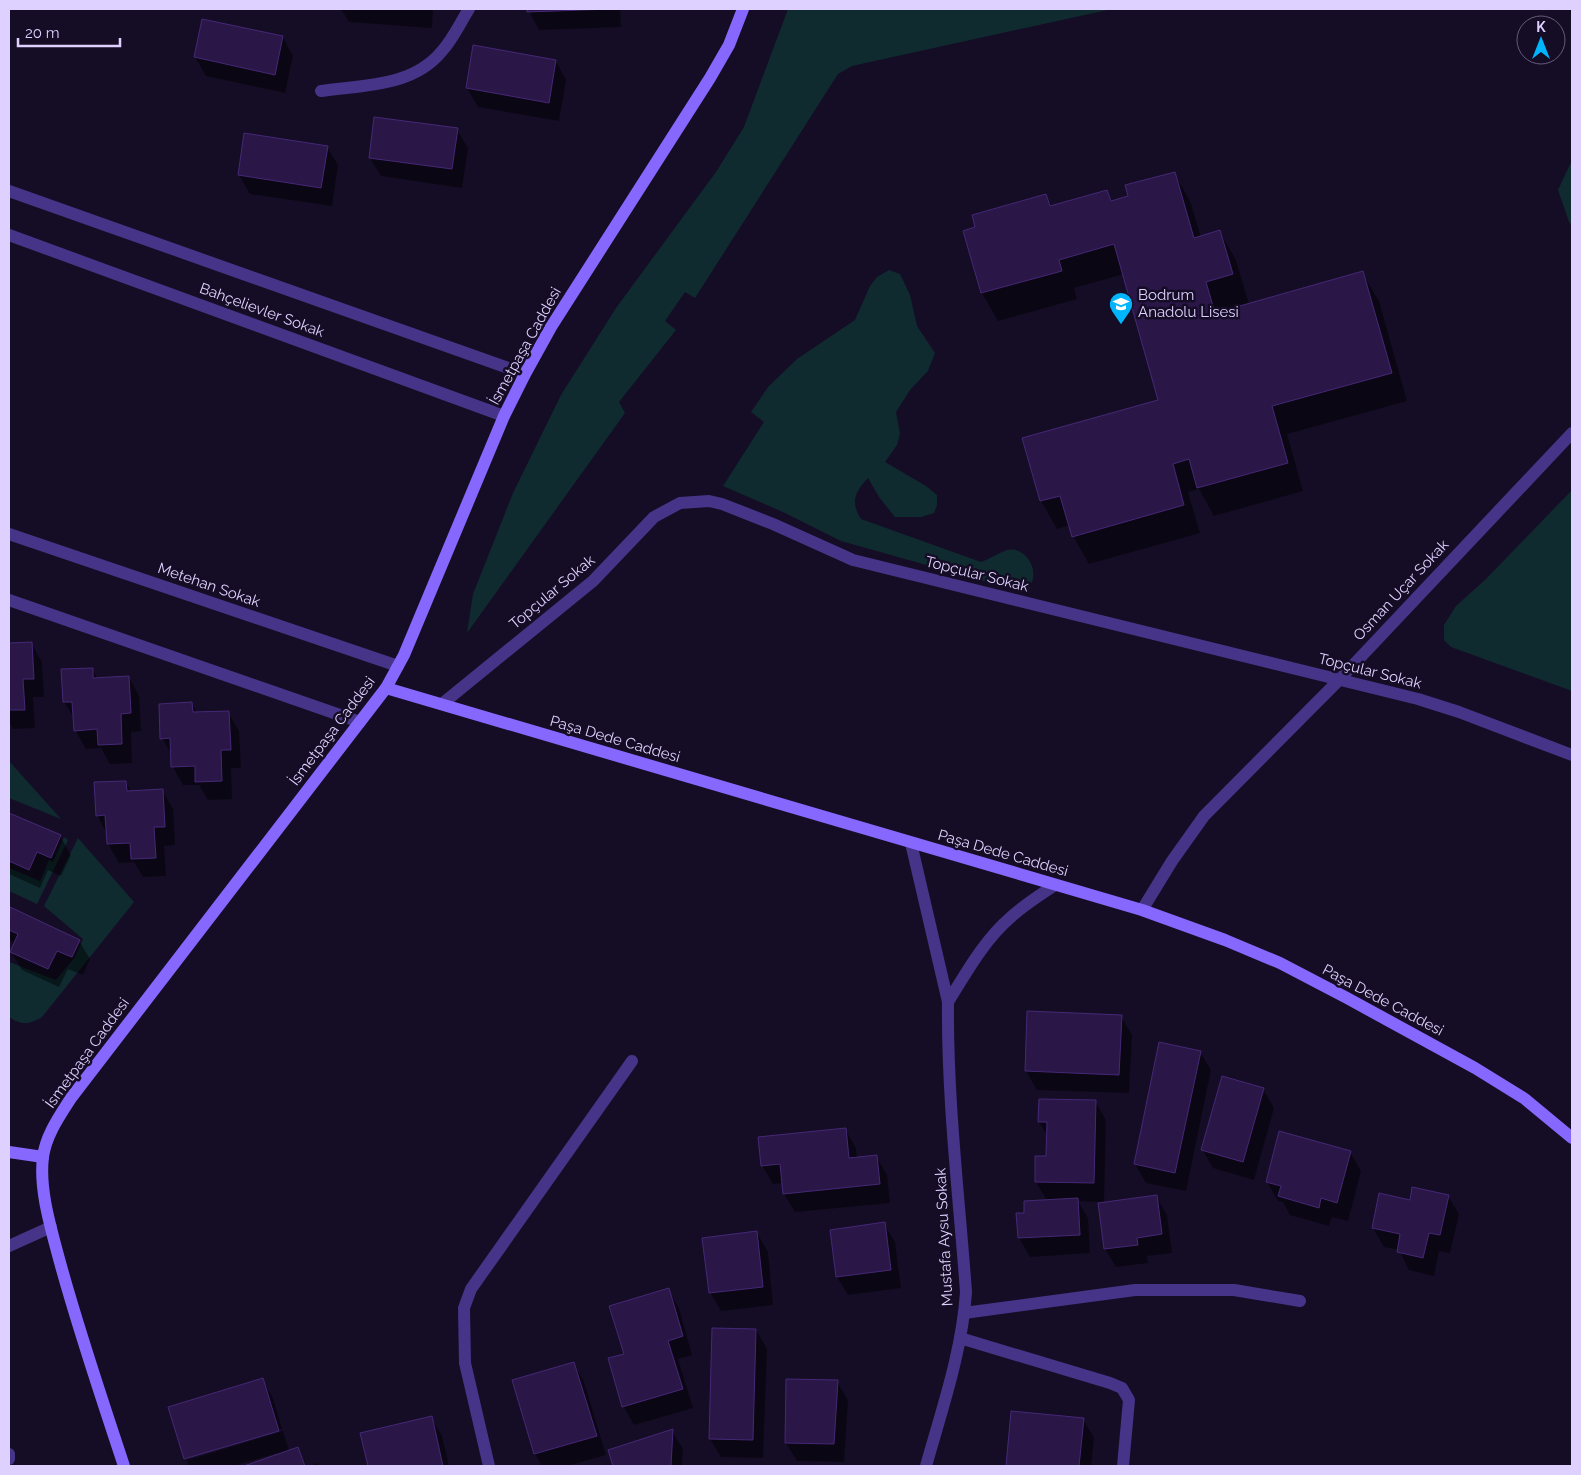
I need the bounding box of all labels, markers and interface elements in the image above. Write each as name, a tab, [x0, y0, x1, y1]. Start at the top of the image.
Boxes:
scale bar	[18, 15, 120, 47]
north arrow	[1516, 15, 1566, 65]
text: K	[1536, 19, 1546, 35]
text: 20 m	[25, 24, 60, 42]
street label: Bahçelievler Sokak	[197, 279, 327, 341]
street label: İsmetpaşa Caddesi	[484, 284, 565, 408]
place label: Bodrum Anadolu Lisesi	[1138, 286, 1239, 321]
school or university icon: Bodrum Anadolu Lisesi	[1108, 291, 1134, 325]
street label: Osman Uçar Sokak	[1350, 536, 1452, 644]
street label: Topçular Sokak	[506, 551, 598, 633]
street label: Topçular Sokak	[923, 552, 1031, 596]
street label: Metehan Sokak	[155, 559, 263, 611]
street label: Topçular Sokak	[1316, 649, 1424, 693]
street label: İsmetpaşa Caddesi	[284, 672, 379, 789]
street label: Paşa Dede Caddesi	[548, 712, 682, 766]
street label: Paşa Dede Caddesi	[936, 826, 1070, 880]
street label: Paşa Dede Caddesi	[1319, 960, 1447, 1040]
street label: İsmetpaşa Caddesi	[40, 994, 133, 1112]
street label: Mustafa Aysu Sokak	[931, 1167, 957, 1307]

